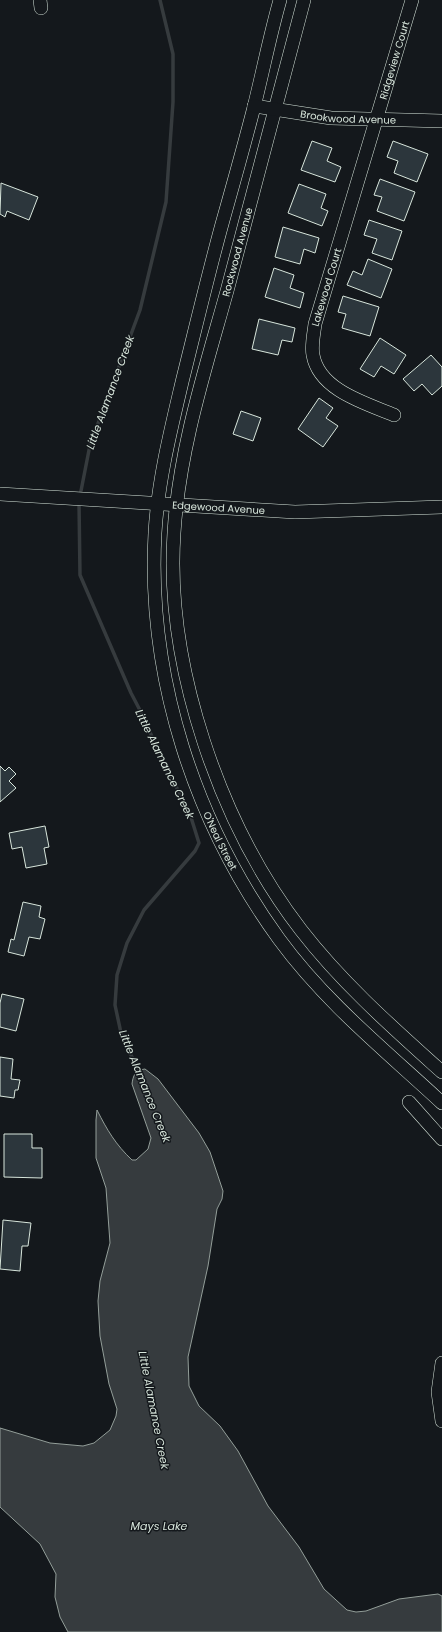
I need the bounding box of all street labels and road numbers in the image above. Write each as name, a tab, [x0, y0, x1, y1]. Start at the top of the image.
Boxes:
street label: Ridgeview Court	[376, 19, 413, 101]
street label: Brookwood Avenue	[299, 106, 396, 128]
street label: Rockwood Avenue	[218, 206, 257, 298]
street label: Lakewood Court	[308, 246, 345, 328]
street label: Edgewood Avenue	[172, 498, 265, 518]
street label: O'Neal Street	[199, 809, 241, 873]

